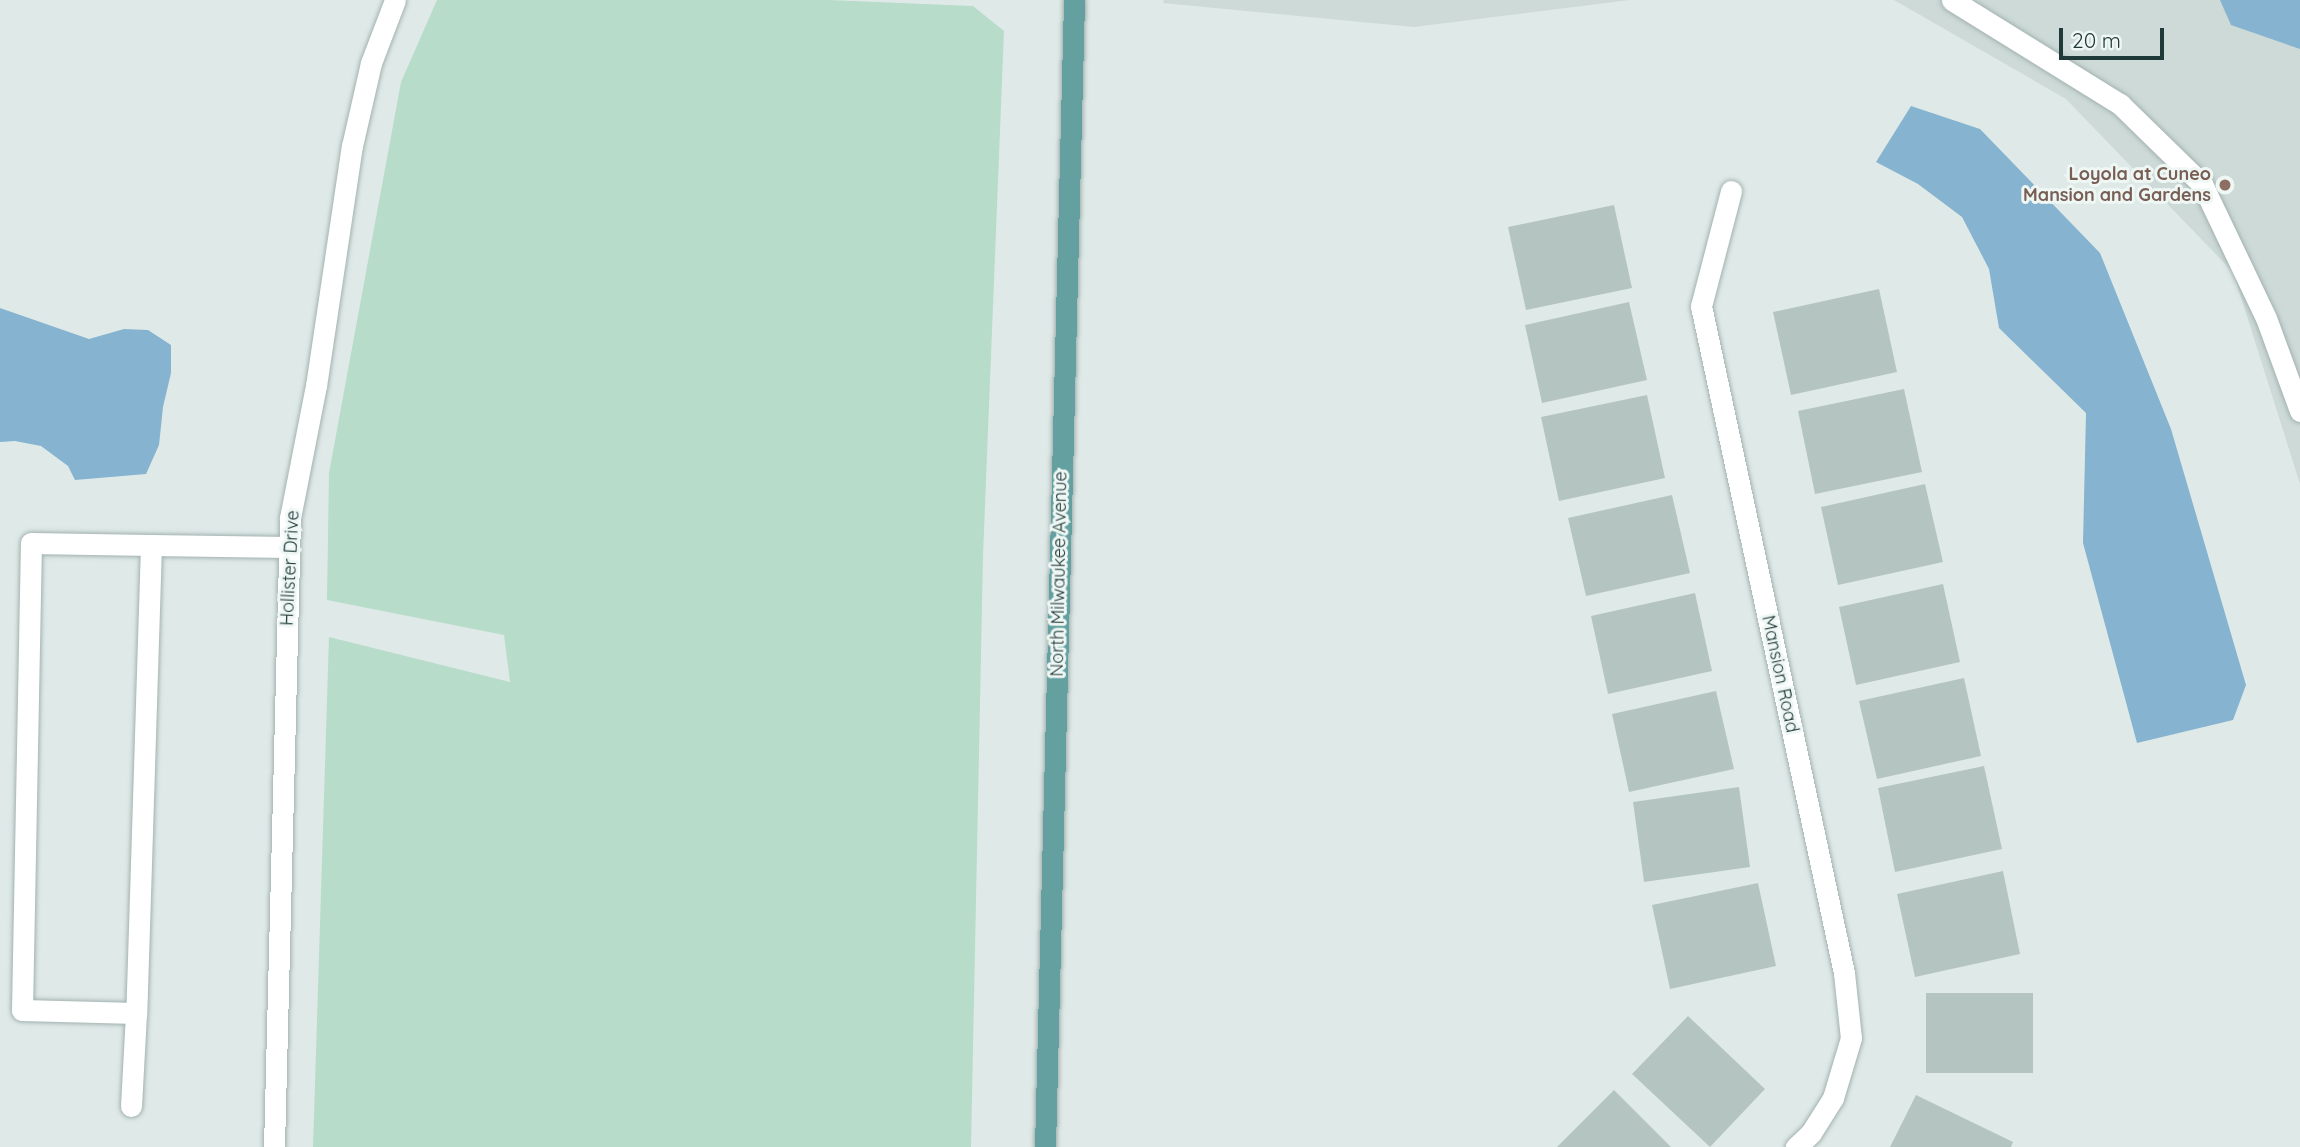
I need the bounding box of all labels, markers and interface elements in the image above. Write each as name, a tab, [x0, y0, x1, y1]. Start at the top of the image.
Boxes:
scale bar	[2062, 14, 2167, 58]
text: 20 m	[2072, 27, 2121, 53]
place label: Loyola at Cuneo Mansion and Gardens	[2023, 164, 2211, 206]
marker: Loyola at Cuneo Mansion and Gardens	[2217, 177, 2233, 193]
street label: North Milwaukee Avenue	[1046, 471, 1072, 677]
street label: Hollister Drive	[276, 510, 304, 626]
street label: Mansion Road	[1757, 613, 1803, 735]

